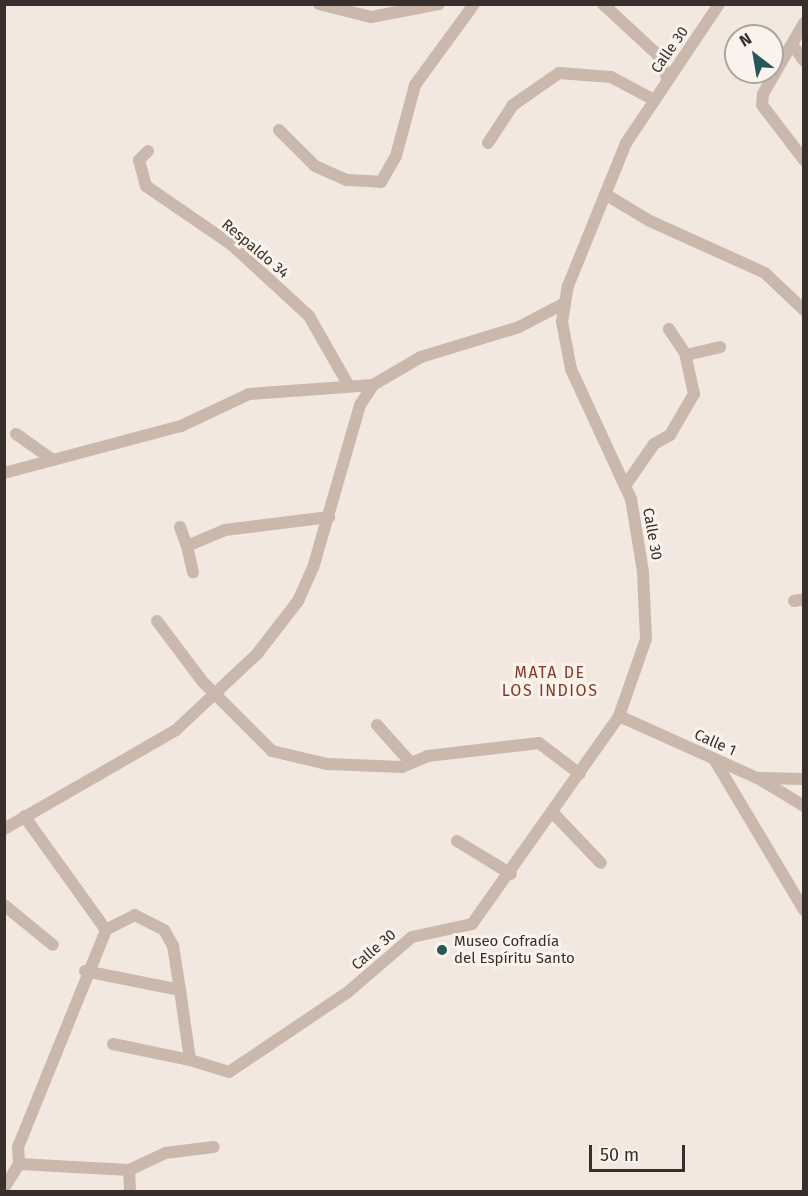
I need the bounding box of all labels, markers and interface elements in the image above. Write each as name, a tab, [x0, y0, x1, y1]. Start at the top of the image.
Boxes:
street label: Calle 30	[647, 23, 693, 77]
north arrow	[724, 24, 784, 84]
text: N	[736, 29, 755, 51]
street label: Respaldo 34	[218, 216, 292, 282]
street label: Calle 30	[639, 506, 665, 562]
district label: MATA DE LOS INDIOS	[502, 663, 598, 701]
street label: Calle 1	[691, 726, 739, 760]
street label: Calle 30	[348, 926, 400, 974]
place label: Museo Cofradía del Espíritu Santo	[454, 932, 575, 967]
marker: Museo Cofradía del Espíritu Santo	[435, 943, 449, 957]
scale bar	[592, 1133, 688, 1171]
text: 50 m	[600, 1144, 639, 1166]

